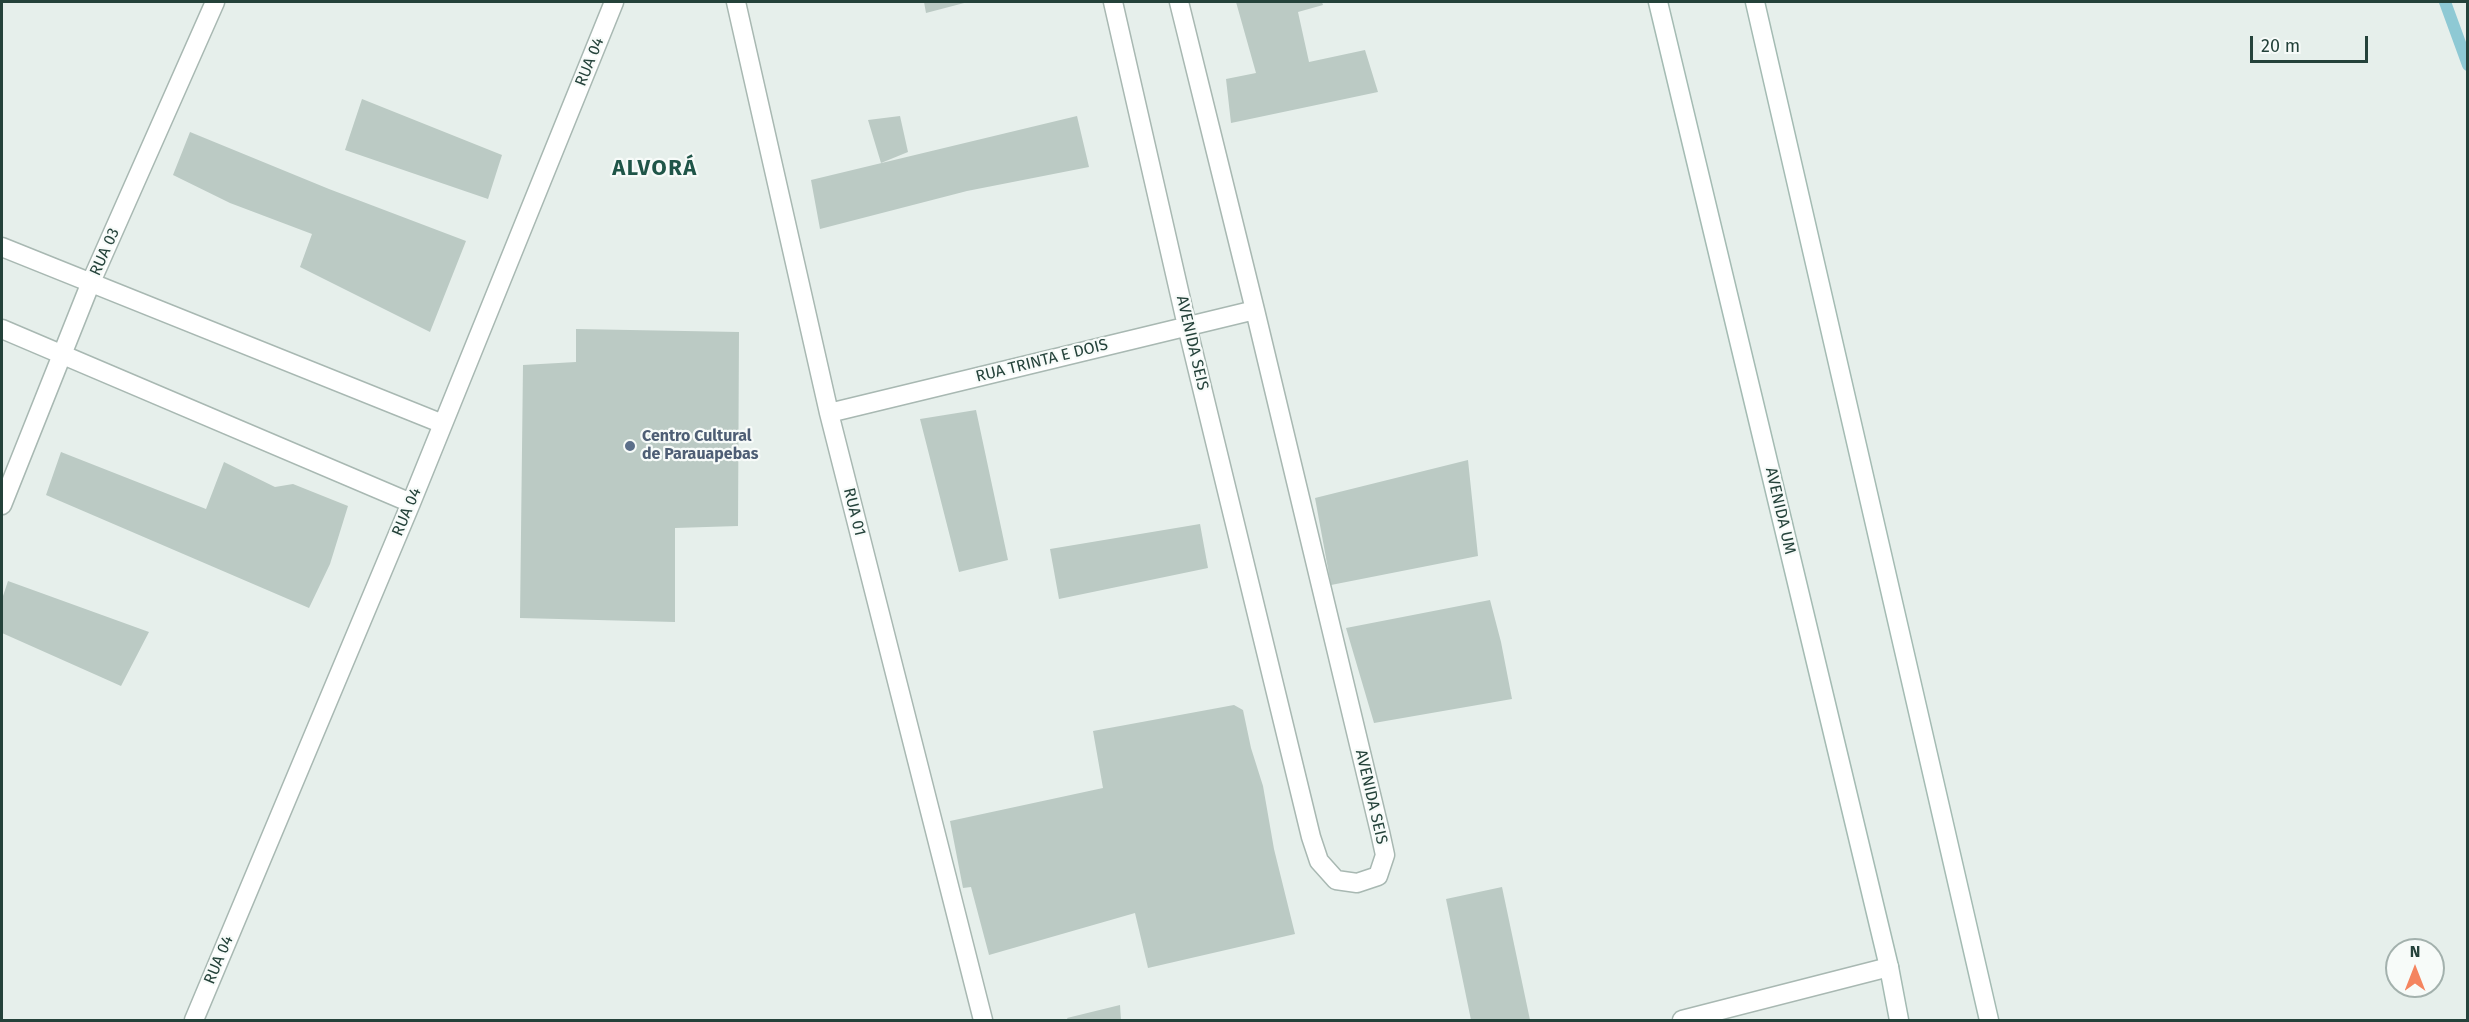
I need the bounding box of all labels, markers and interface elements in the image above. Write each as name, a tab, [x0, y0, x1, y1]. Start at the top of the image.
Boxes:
scale bar	[2253, 24, 2372, 62]
street label: RUA 04	[572, 35, 608, 89]
text: 20 m	[2261, 35, 2300, 57]
district label: ALVORÁ	[612, 156, 698, 182]
street label: RUA 03	[86, 225, 124, 279]
street label: AVENIDA SEIS	[1172, 294, 1212, 392]
street label: RUA TRINTA E DOIS	[974, 335, 1110, 387]
place label: Centro Cultural de Parauapebas	[642, 427, 758, 465]
marker: Centro Cultural de Parauapebas	[623, 439, 637, 453]
street label: AVENIDA UM	[1761, 466, 1799, 556]
street label: RUA 04	[388, 485, 426, 539]
street label: RUA 01	[839, 486, 869, 538]
street label: AVENIDA SEIS	[1351, 748, 1391, 846]
street label: RUA 04	[200, 933, 238, 987]
north arrow	[2385, 938, 2445, 998]
text: N	[2410, 942, 2420, 961]

